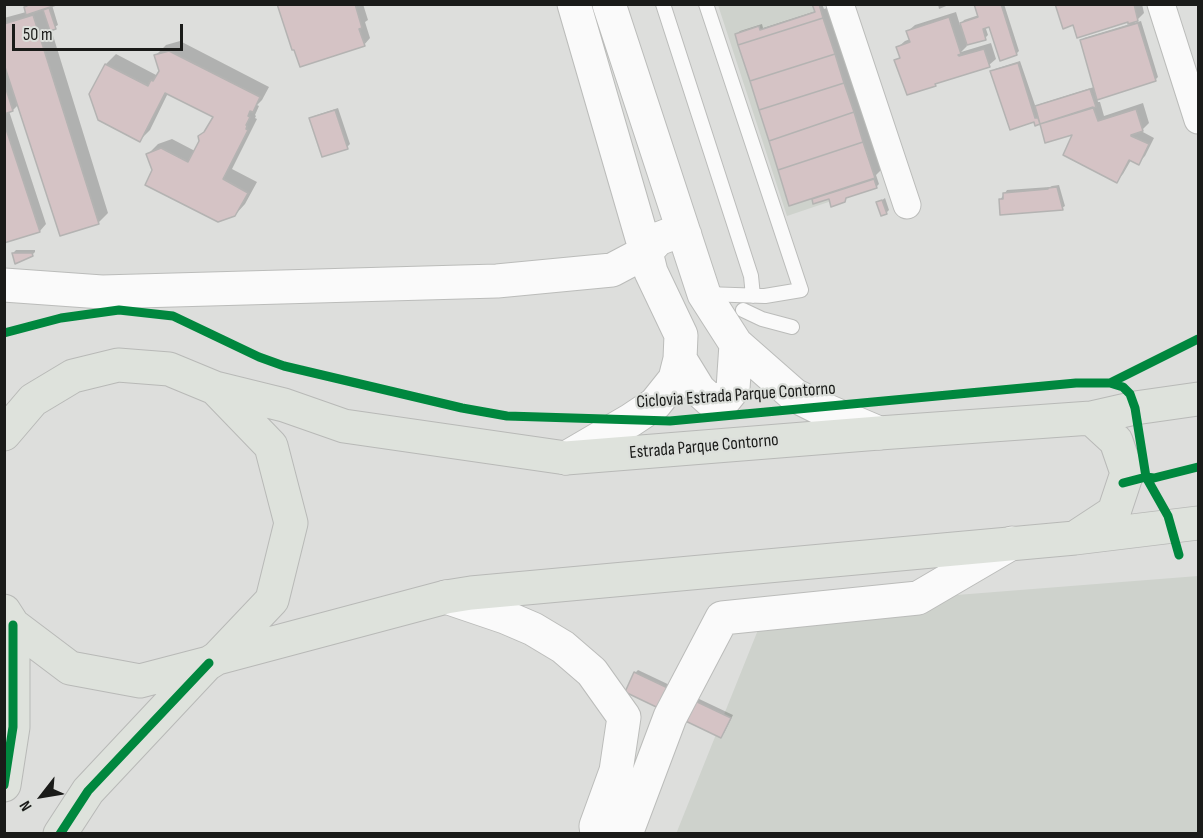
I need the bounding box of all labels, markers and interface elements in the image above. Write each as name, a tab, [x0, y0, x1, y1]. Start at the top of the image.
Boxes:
scale bar	[15, 12, 186, 50]
text: 50 m	[23, 24, 53, 45]
street label: Ciclovia Estrada Parque Contorno	[636, 378, 836, 414]
street label: Estrada Parque Contorno	[628, 430, 780, 464]
north arrow	[12, 766, 72, 826]
text: N	[16, 797, 36, 814]

